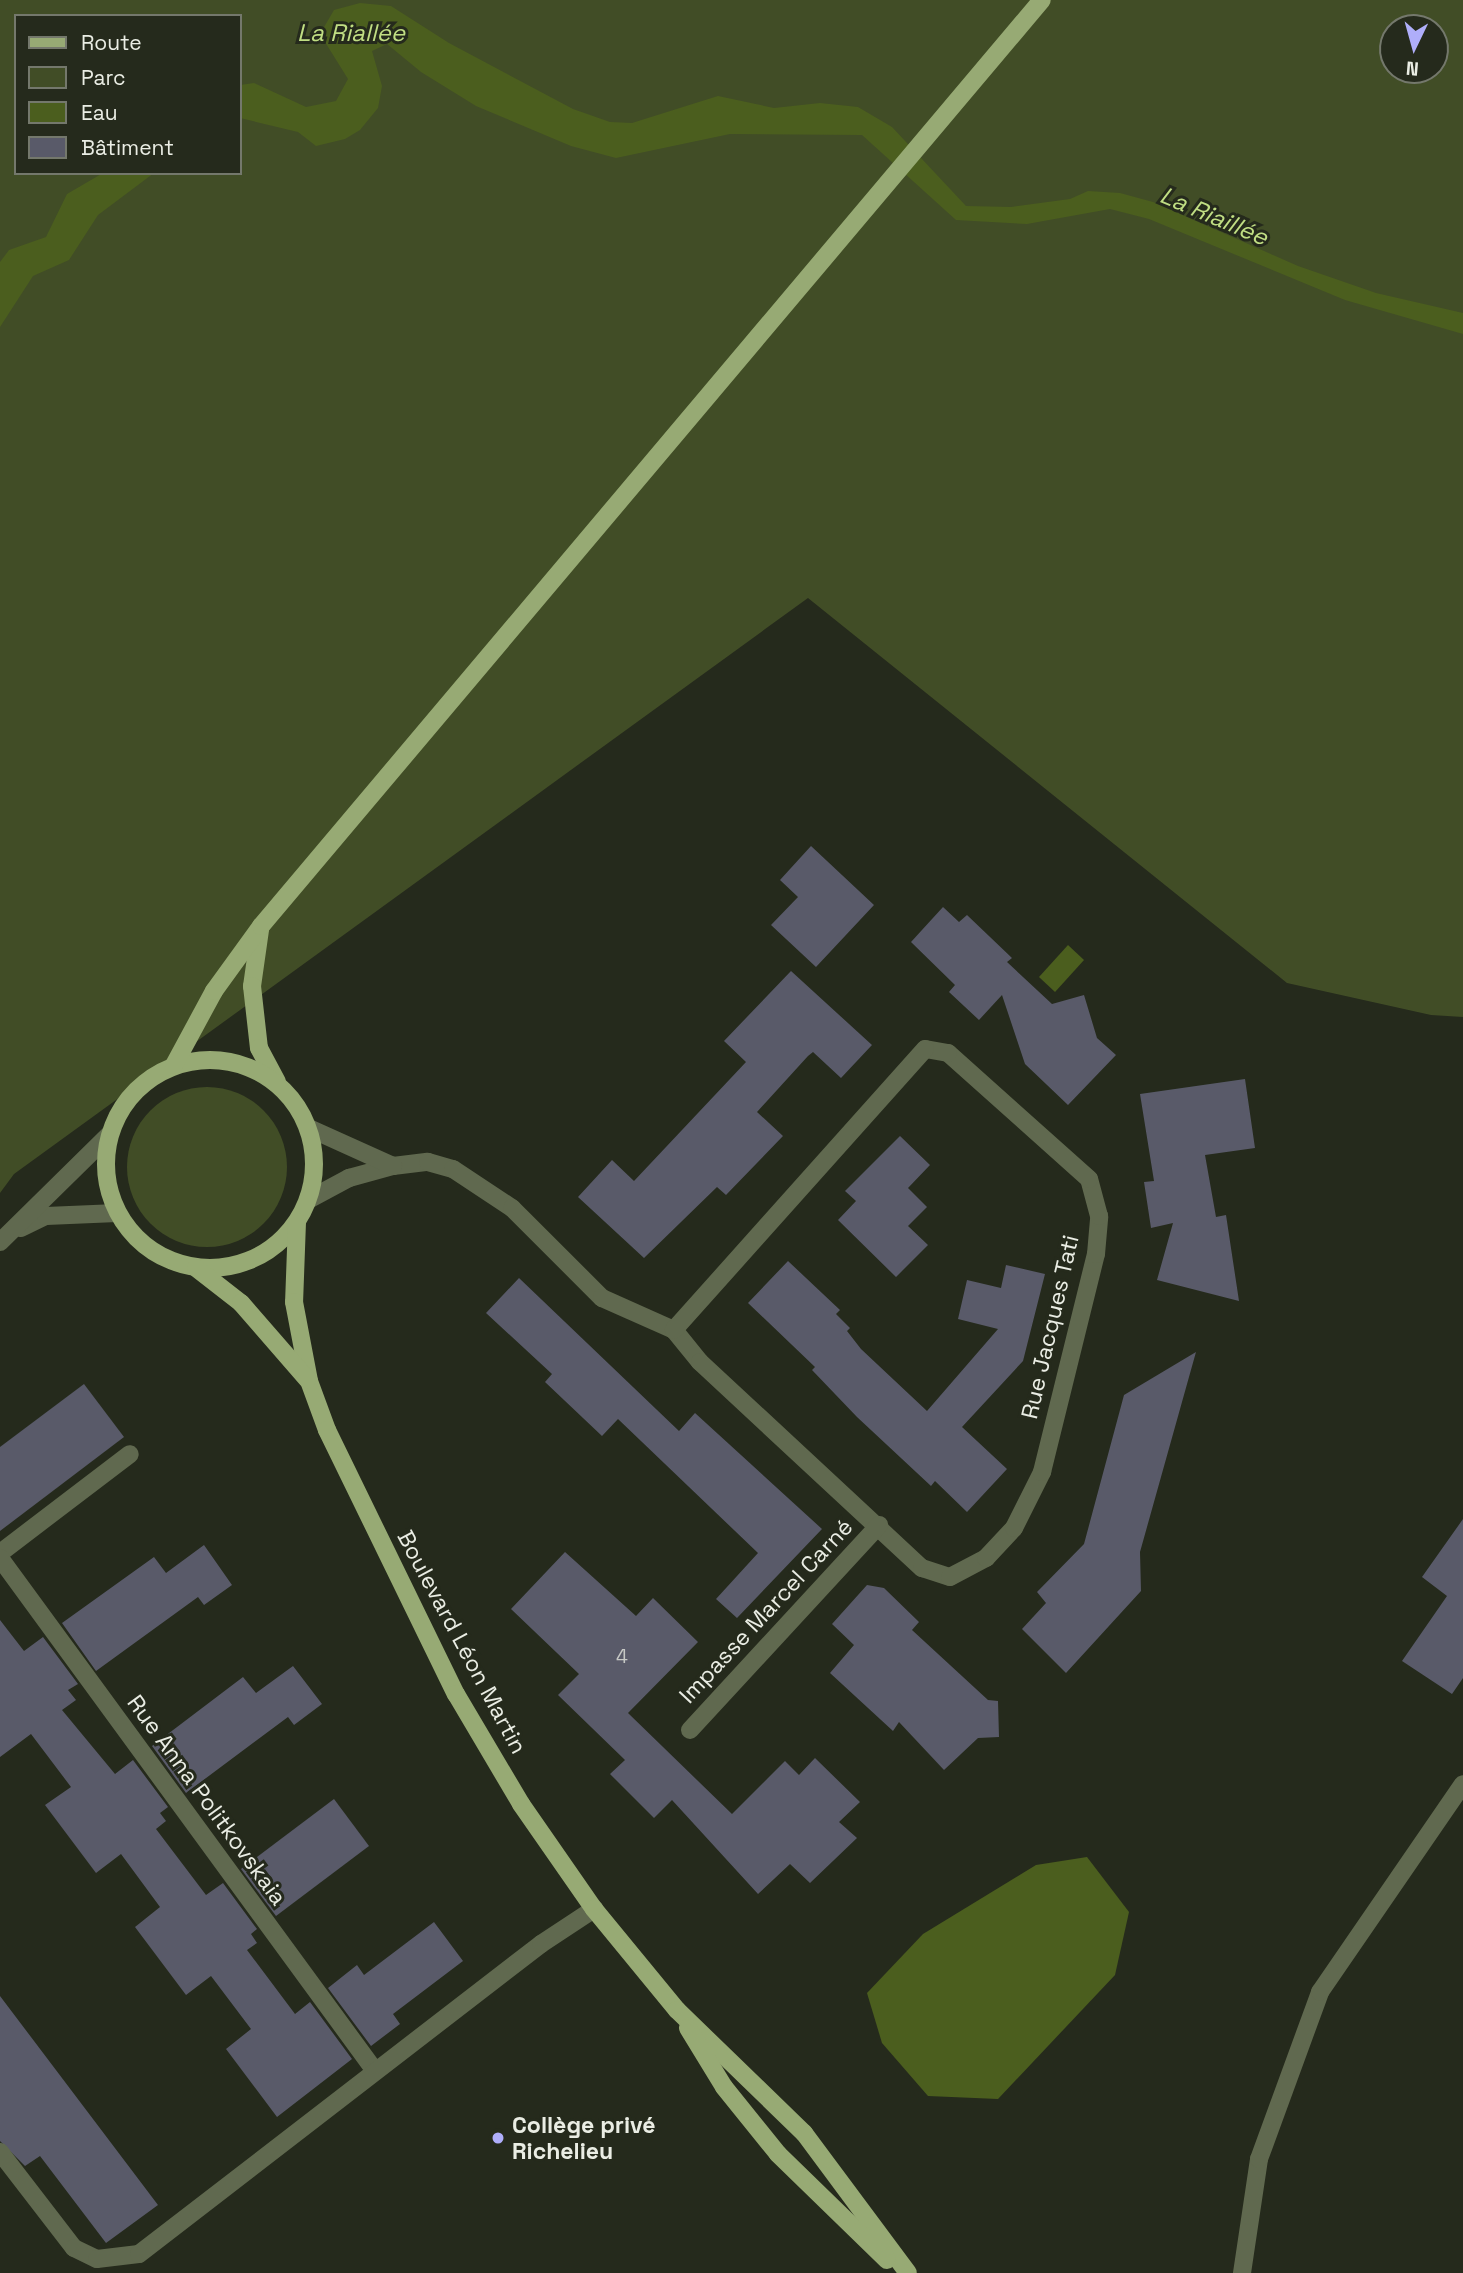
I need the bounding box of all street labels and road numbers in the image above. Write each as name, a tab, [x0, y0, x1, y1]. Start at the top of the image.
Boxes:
street label: Rue Jacques Tati	[1015, 1232, 1085, 1422]
street label: Impasse Marcel Carné	[673, 1513, 859, 1709]
street label: Boulevard Léon Martin	[391, 1526, 533, 1758]
street label: Rue Anna Politkovskaia	[121, 1689, 293, 1911]

